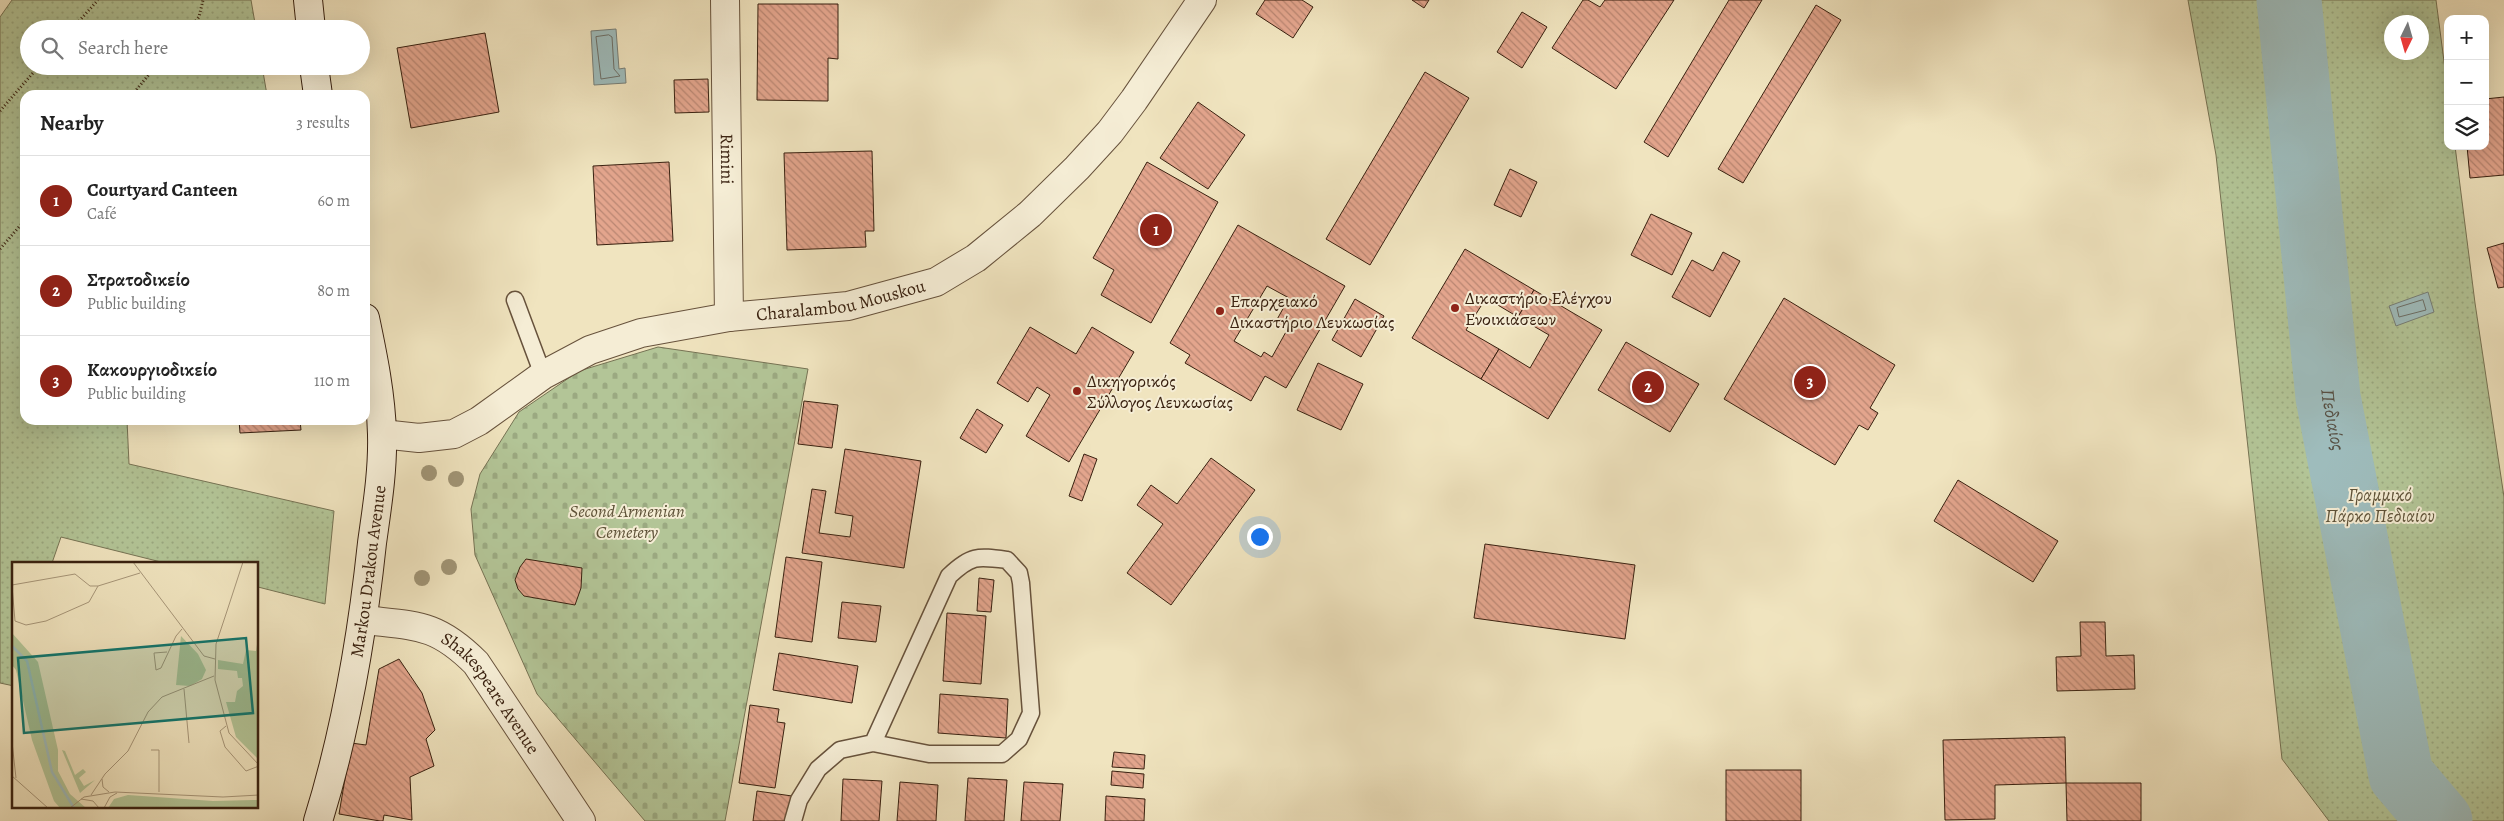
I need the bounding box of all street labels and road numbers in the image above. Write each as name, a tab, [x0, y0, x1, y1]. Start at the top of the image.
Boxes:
street label: Rimini	[715, 133, 739, 185]
street label: Charalambou Mouskou	[755, 273, 928, 326]
street label: Markou Drakou Avenue	[345, 484, 392, 659]
street label: Shakespeare Avenue	[437, 626, 545, 759]

